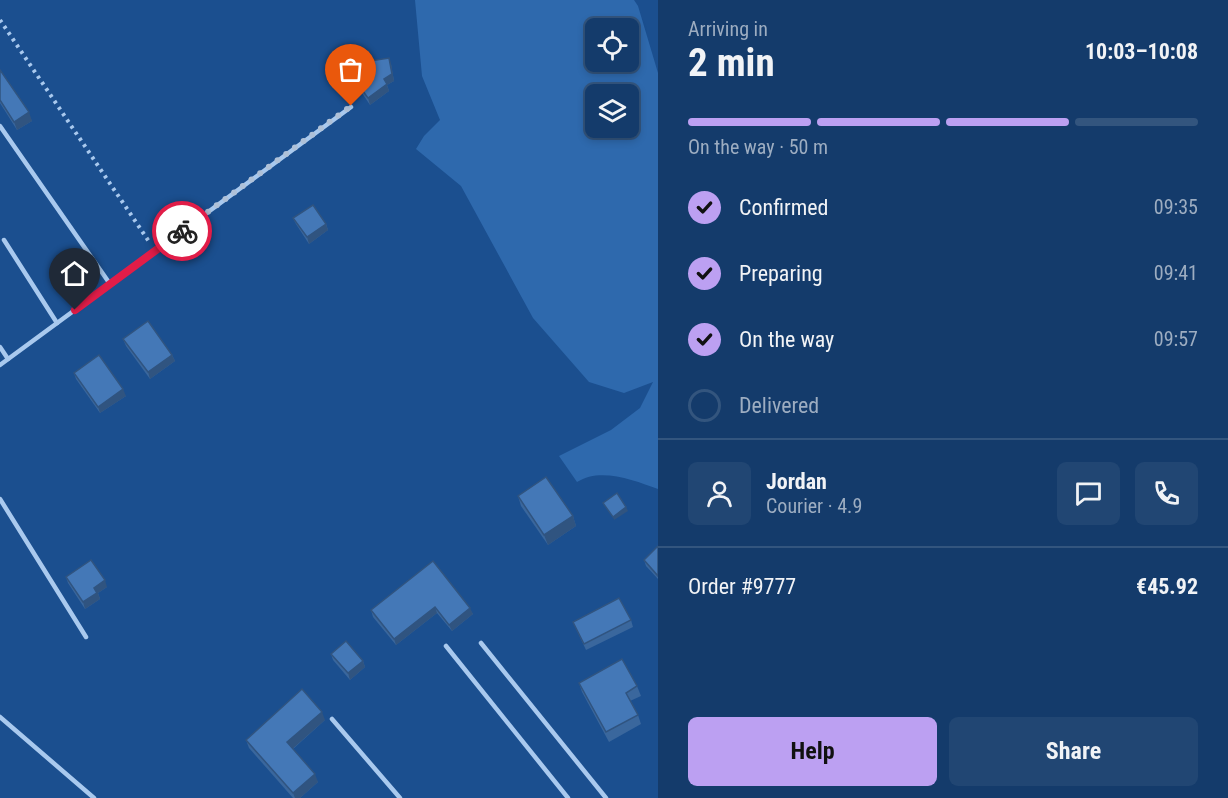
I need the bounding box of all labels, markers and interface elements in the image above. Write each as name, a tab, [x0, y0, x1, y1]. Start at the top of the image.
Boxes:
text: Arriving in	[688, 17, 768, 41]
map controls	[585, 18, 639, 138]
button: locate	[585, 18, 639, 72]
text: 10:03–10:08	[1085, 39, 1198, 64]
text: 2 min	[688, 40, 775, 86]
pin	[325, 44, 376, 106]
icon: bag	[334, 53, 367, 86]
button: layers	[585, 84, 639, 138]
text: On the way · 50 m	[688, 135, 828, 159]
icon: check	[688, 191, 721, 224]
text: Confirmed	[739, 195, 828, 220]
text: 09:35	[1154, 195, 1198, 219]
courier	[152, 201, 212, 261]
icon: bike	[166, 215, 199, 248]
pin	[49, 248, 100, 310]
icon: home	[58, 257, 91, 290]
icon: check	[688, 257, 721, 290]
text: Preparing	[739, 261, 823, 286]
text: 09:41	[1154, 261, 1198, 285]
icon: check	[688, 323, 721, 356]
text: On the way	[739, 327, 834, 352]
text: 09:57	[1154, 327, 1198, 351]
text: Delivered	[739, 393, 819, 418]
button: person	[688, 462, 751, 525]
button: chat	[1057, 462, 1120, 525]
button: phone	[1135, 462, 1198, 525]
text: Jordan	[766, 469, 827, 494]
text: Courier · 4.9	[766, 494, 862, 518]
text: Order #9777	[688, 574, 796, 599]
text: €45.92	[1136, 574, 1198, 599]
button: Help	[688, 717, 937, 786]
button: Share	[949, 717, 1198, 786]

